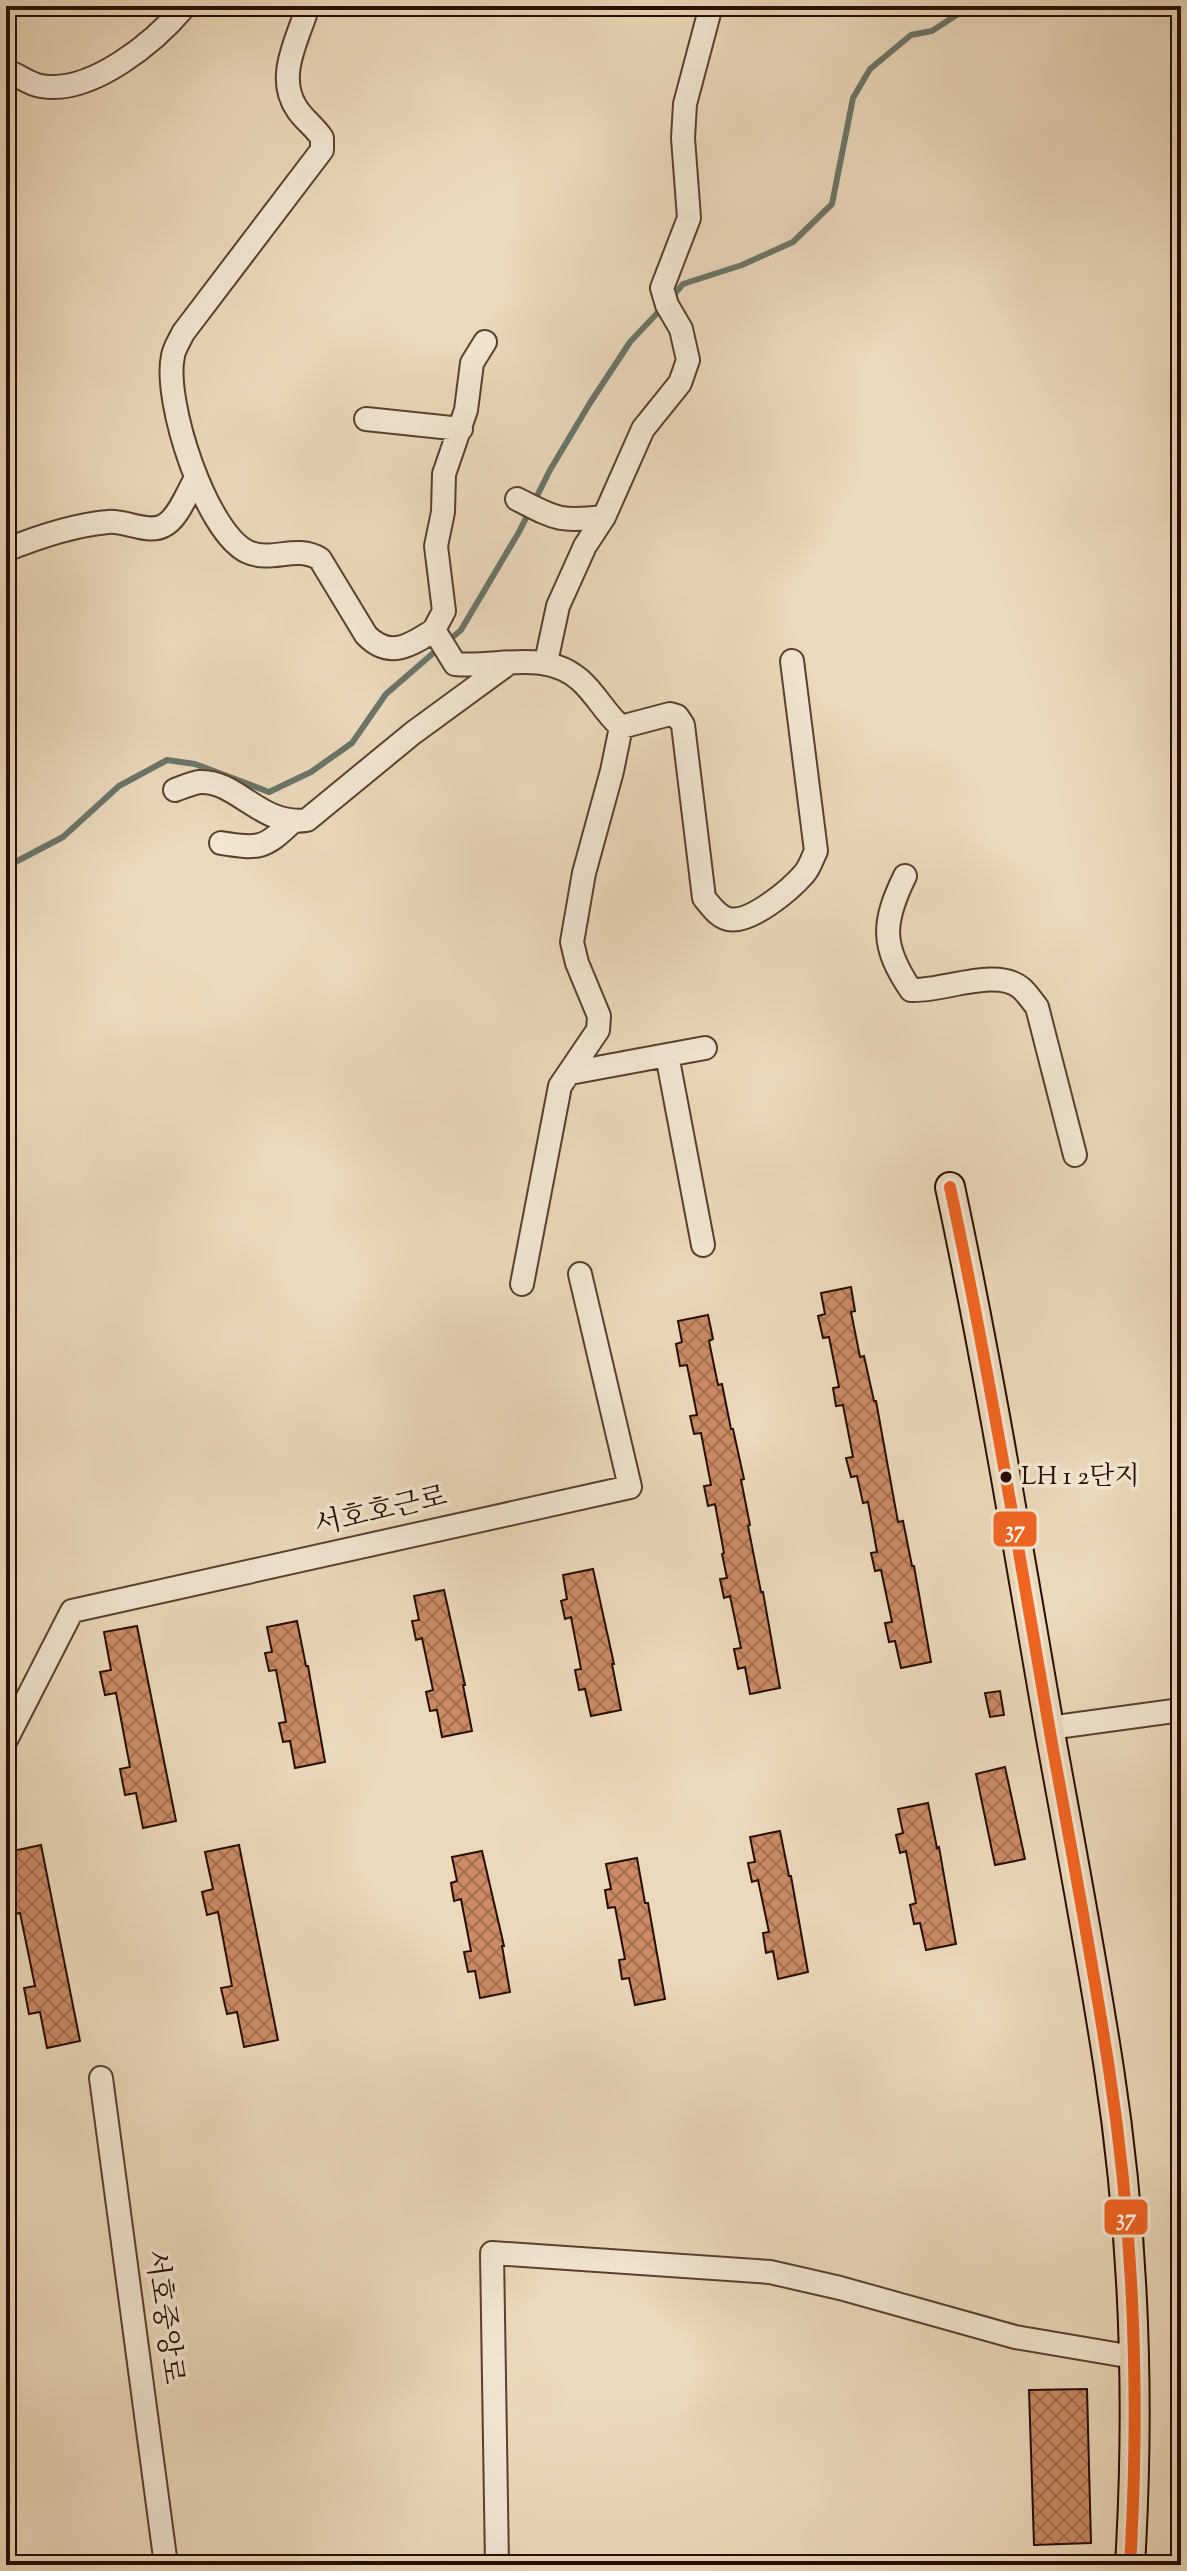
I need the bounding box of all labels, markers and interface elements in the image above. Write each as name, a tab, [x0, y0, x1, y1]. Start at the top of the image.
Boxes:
place label: LH 1 2단지	[1021, 1459, 1140, 1496]
marker: LH 1 2단지	[998, 1469, 1014, 1485]
street label: 서호호근로	[311, 1477, 451, 1547]
line badge: 37	[992, 1510, 1038, 1548]
text: 37	[1005, 1516, 1026, 1548]
line badge: 37	[1103, 2198, 1149, 2236]
text: 37	[1116, 2204, 1137, 2236]
street label: 서호중앙로	[134, 2247, 192, 2387]

